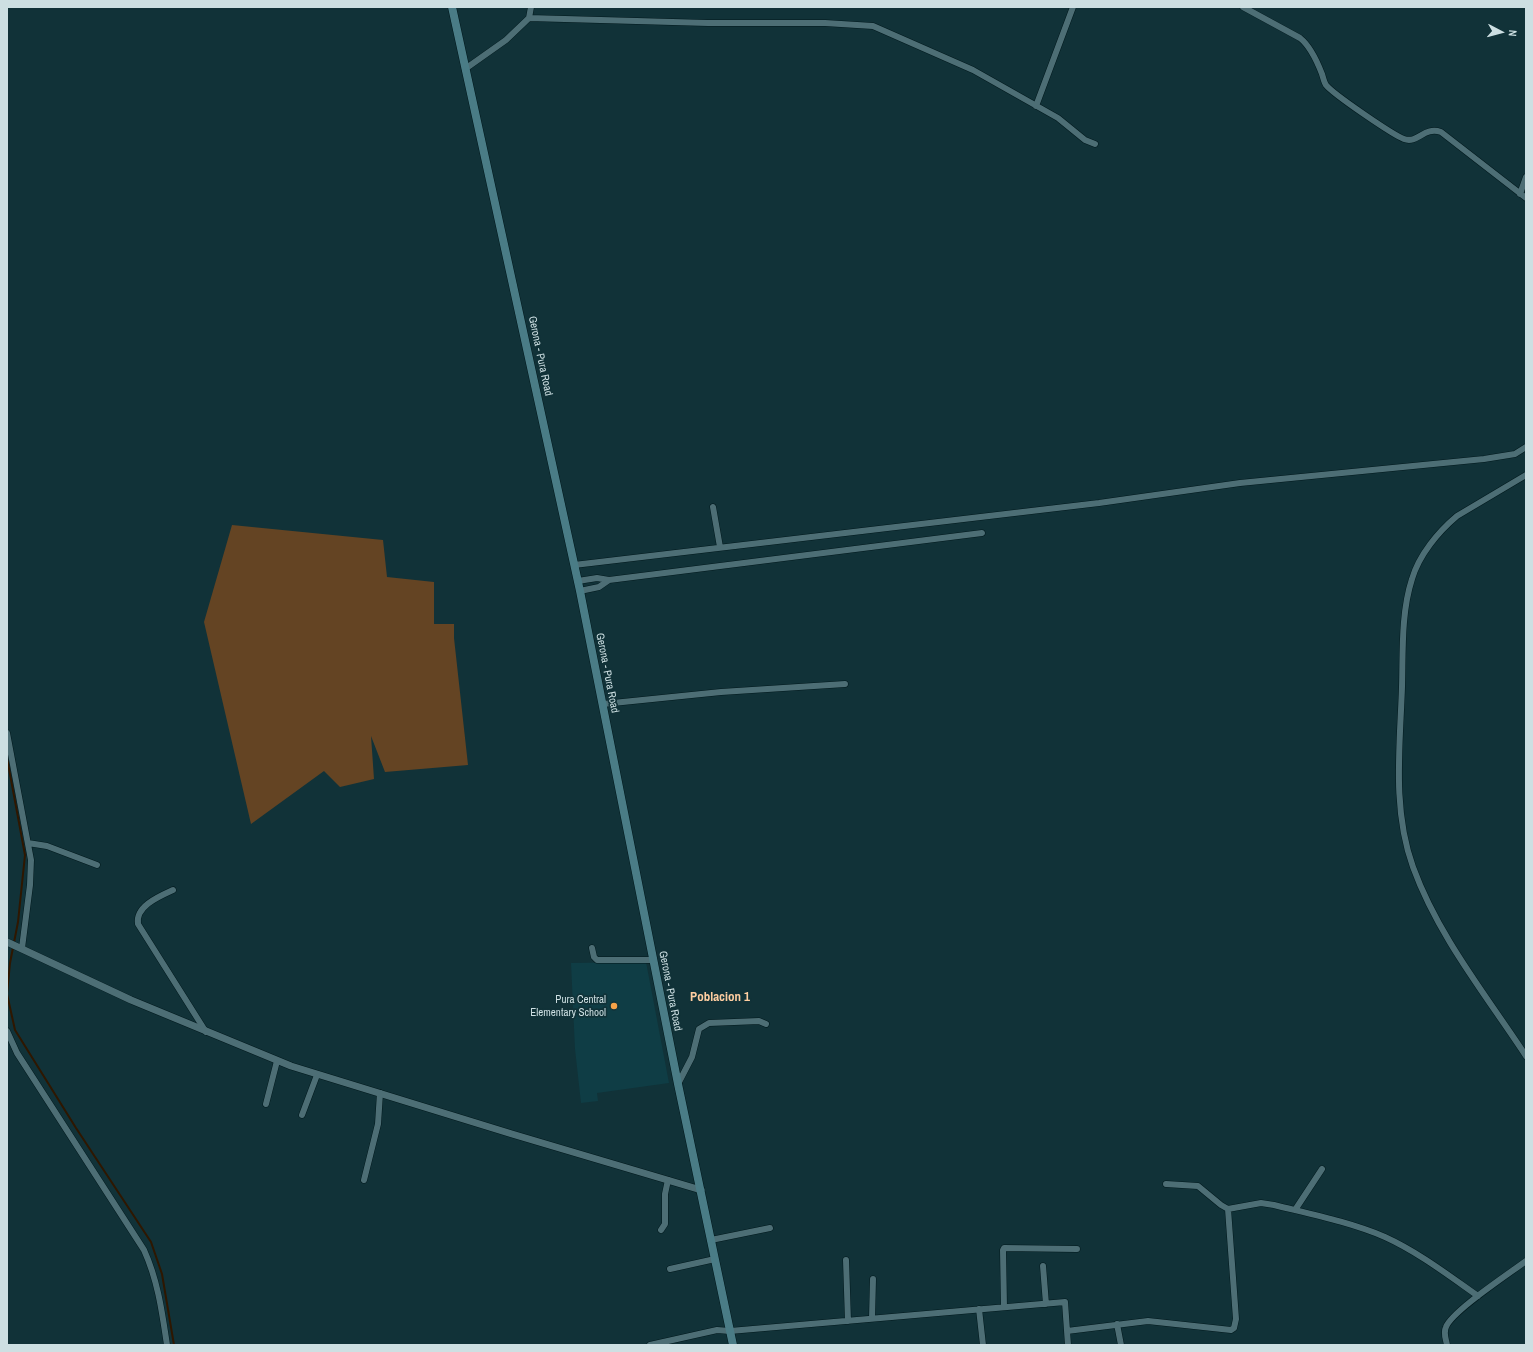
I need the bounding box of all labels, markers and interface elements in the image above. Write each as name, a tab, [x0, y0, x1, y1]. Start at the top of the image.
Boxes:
north arrow	[1481, 12, 1521, 52]
text: N	[1506, 29, 1520, 37]
street label: Gerona - Pura Road	[525, 315, 555, 397]
street label: Gerona - Pura Road	[593, 632, 621, 714]
street label: Gerona - Pura Road	[656, 950, 684, 1032]
district label: Poblacion 1	[690, 990, 750, 1006]
place label: Pura Central Elementary School	[530, 993, 606, 1019]
marker: Pura Central Elementary School	[609, 1001, 619, 1011]

